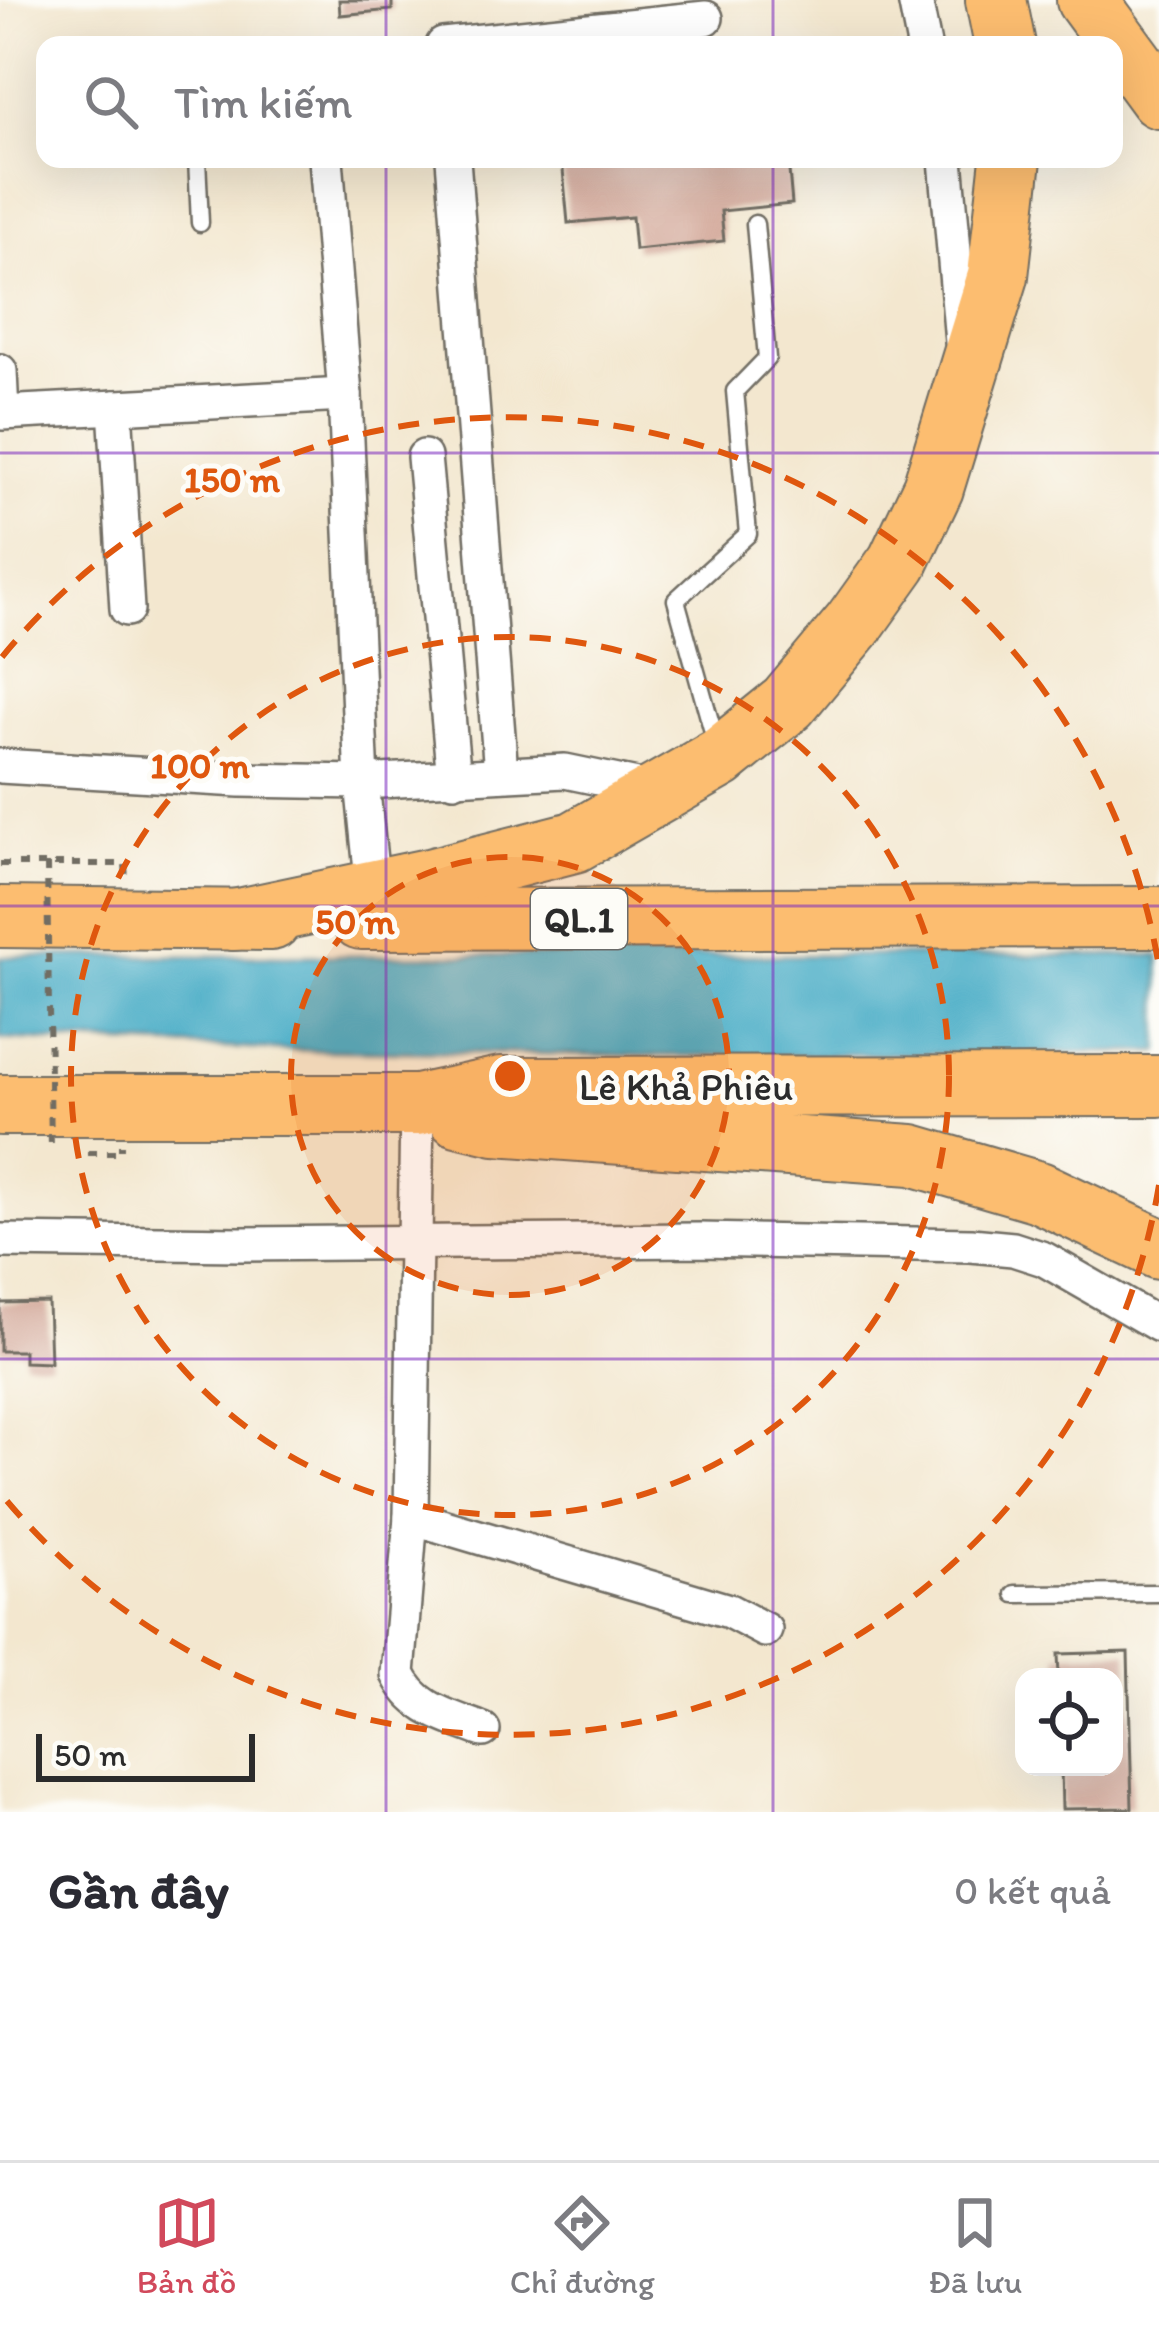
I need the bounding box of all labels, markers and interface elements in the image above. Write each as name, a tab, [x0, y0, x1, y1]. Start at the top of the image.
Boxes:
search box	[36, 36, 1123, 168]
icon: search	[78, 69, 144, 135]
text: Tìm kiếm	[174, 75, 353, 129]
text: 150 m	[184, 458, 281, 501]
text: 100 m	[150, 744, 250, 787]
road number: QL.1	[531, 889, 627, 949]
text: 50 m	[315, 900, 395, 943]
centre of rings	[489, 1055, 531, 1097]
street label: Lê Khả Phiêu	[579, 1063, 793, 1110]
map controls	[1015, 1668, 1123, 1776]
button: locate	[1015, 1668, 1123, 1776]
scale bar	[36, 1728, 255, 1781]
text: 50 m	[54, 1735, 127, 1774]
text: Gần đây	[48, 1860, 229, 1921]
text: 0 kết quả	[954, 1867, 1111, 1914]
tab: Bản đồ	[137, 2190, 236, 2301]
tab: Chỉ đường	[510, 2190, 655, 2301]
tab: Đã lưu	[928, 2190, 1022, 2301]

